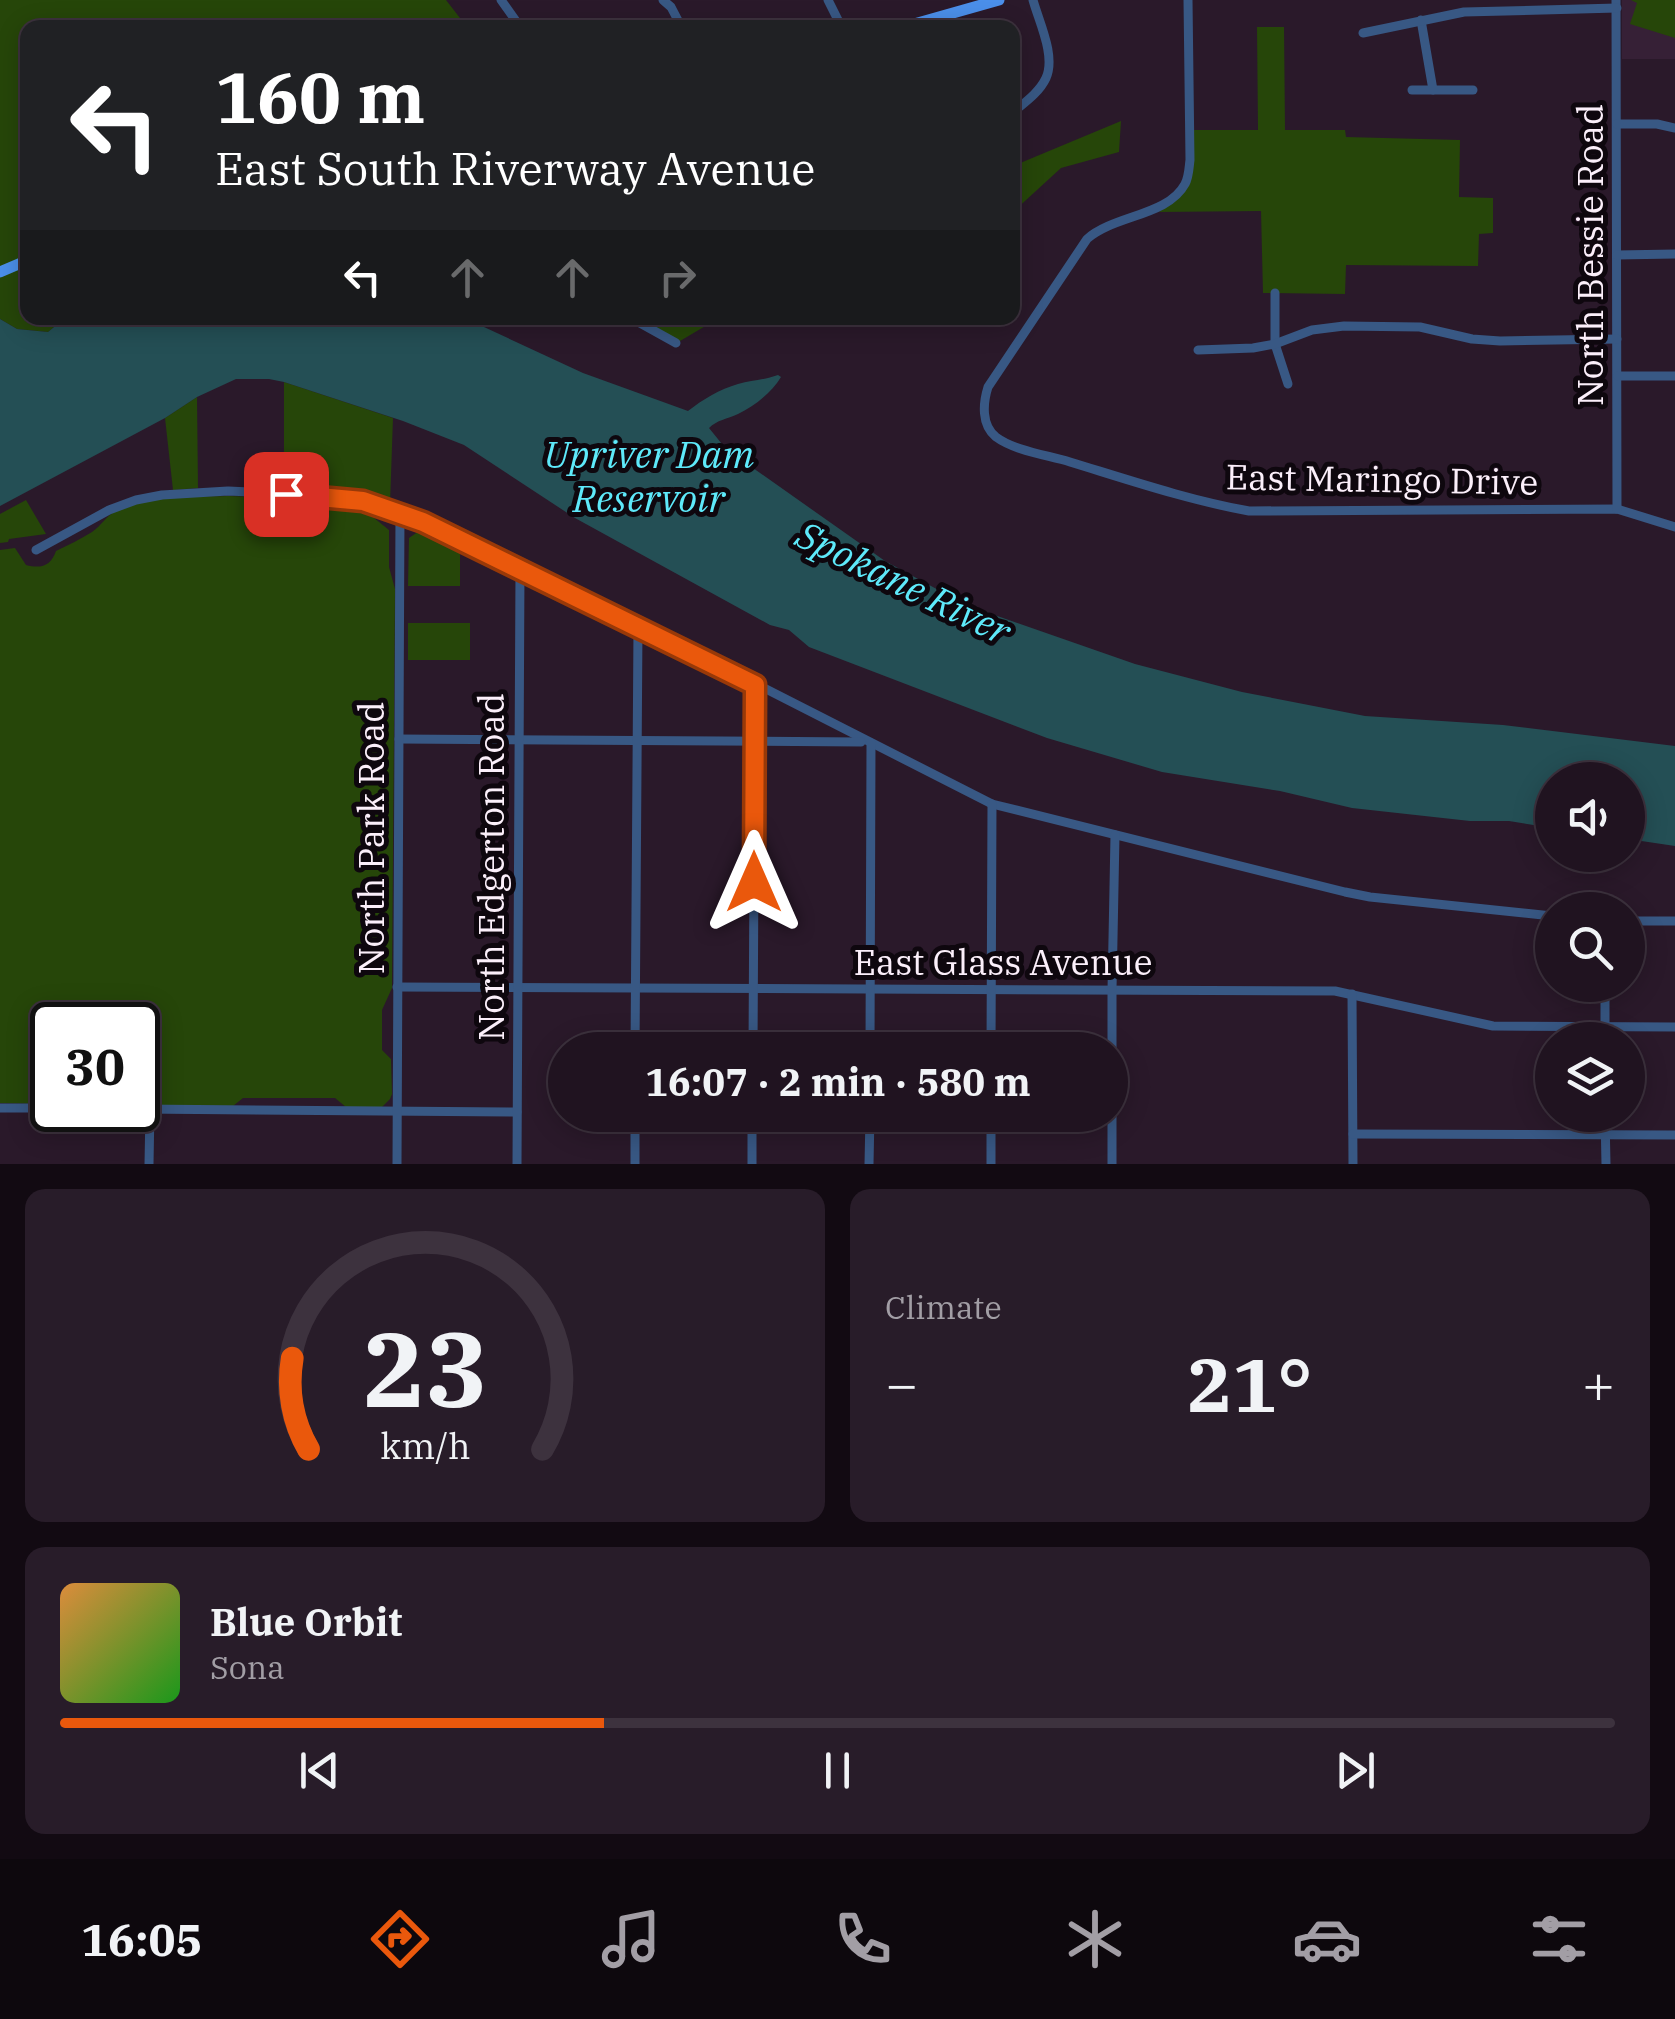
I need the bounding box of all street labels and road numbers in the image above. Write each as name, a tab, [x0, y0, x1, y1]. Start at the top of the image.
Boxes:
street label: North Bessie Road	[1567, 104, 1613, 406]
street label: East Maringo Drive	[1225, 453, 1539, 505]
street label: North Edgerton Road	[468, 693, 514, 1041]
street label: North Park Road	[348, 702, 394, 974]
street label: East Glass Avenue	[854, 939, 1152, 985]

